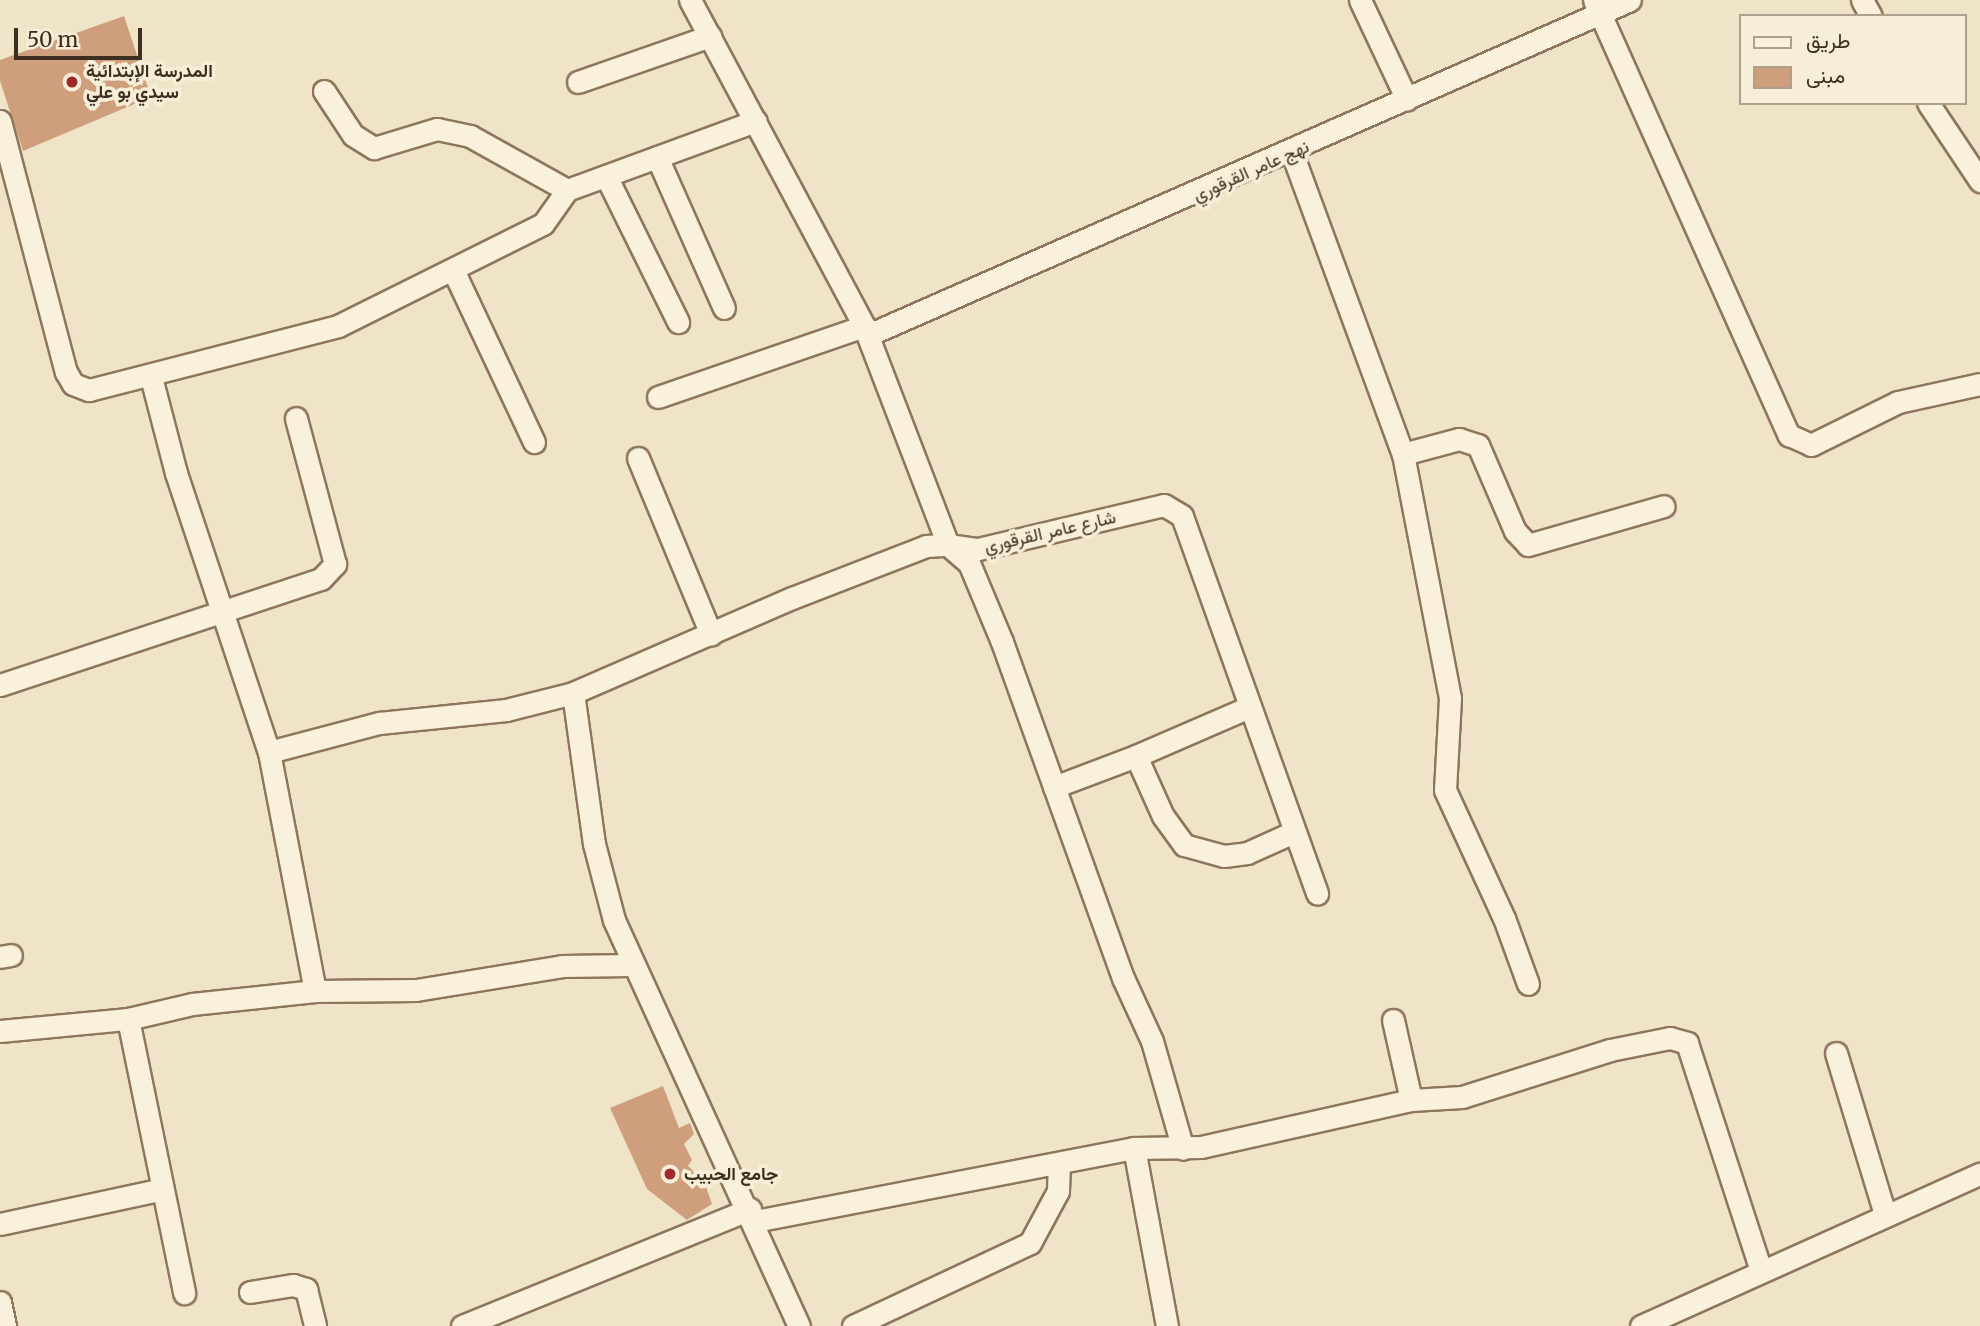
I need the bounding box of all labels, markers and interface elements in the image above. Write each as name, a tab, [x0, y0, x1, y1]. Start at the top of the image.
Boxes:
scale bar	[18, 14, 145, 58]
legend	[1738, 14, 1966, 105]
text: 50 m	[27, 26, 78, 53]
text: طريق	[1806, 27, 1851, 54]
place label: المدرسة الإبتدائية سيدي بو علي	[86, 61, 213, 104]
text: مبنى	[1806, 62, 1845, 89]
marker: المدرسة الإبتدائية سيدي بو علي	[64, 74, 80, 90]
street label: نهج عامر القرقوري	[1190, 136, 1312, 206]
street label: شارع عامر القرقوري	[982, 506, 1118, 558]
place label: جامع الحبيب	[684, 1163, 778, 1185]
marker: جامع الحبيب	[662, 1166, 678, 1182]

